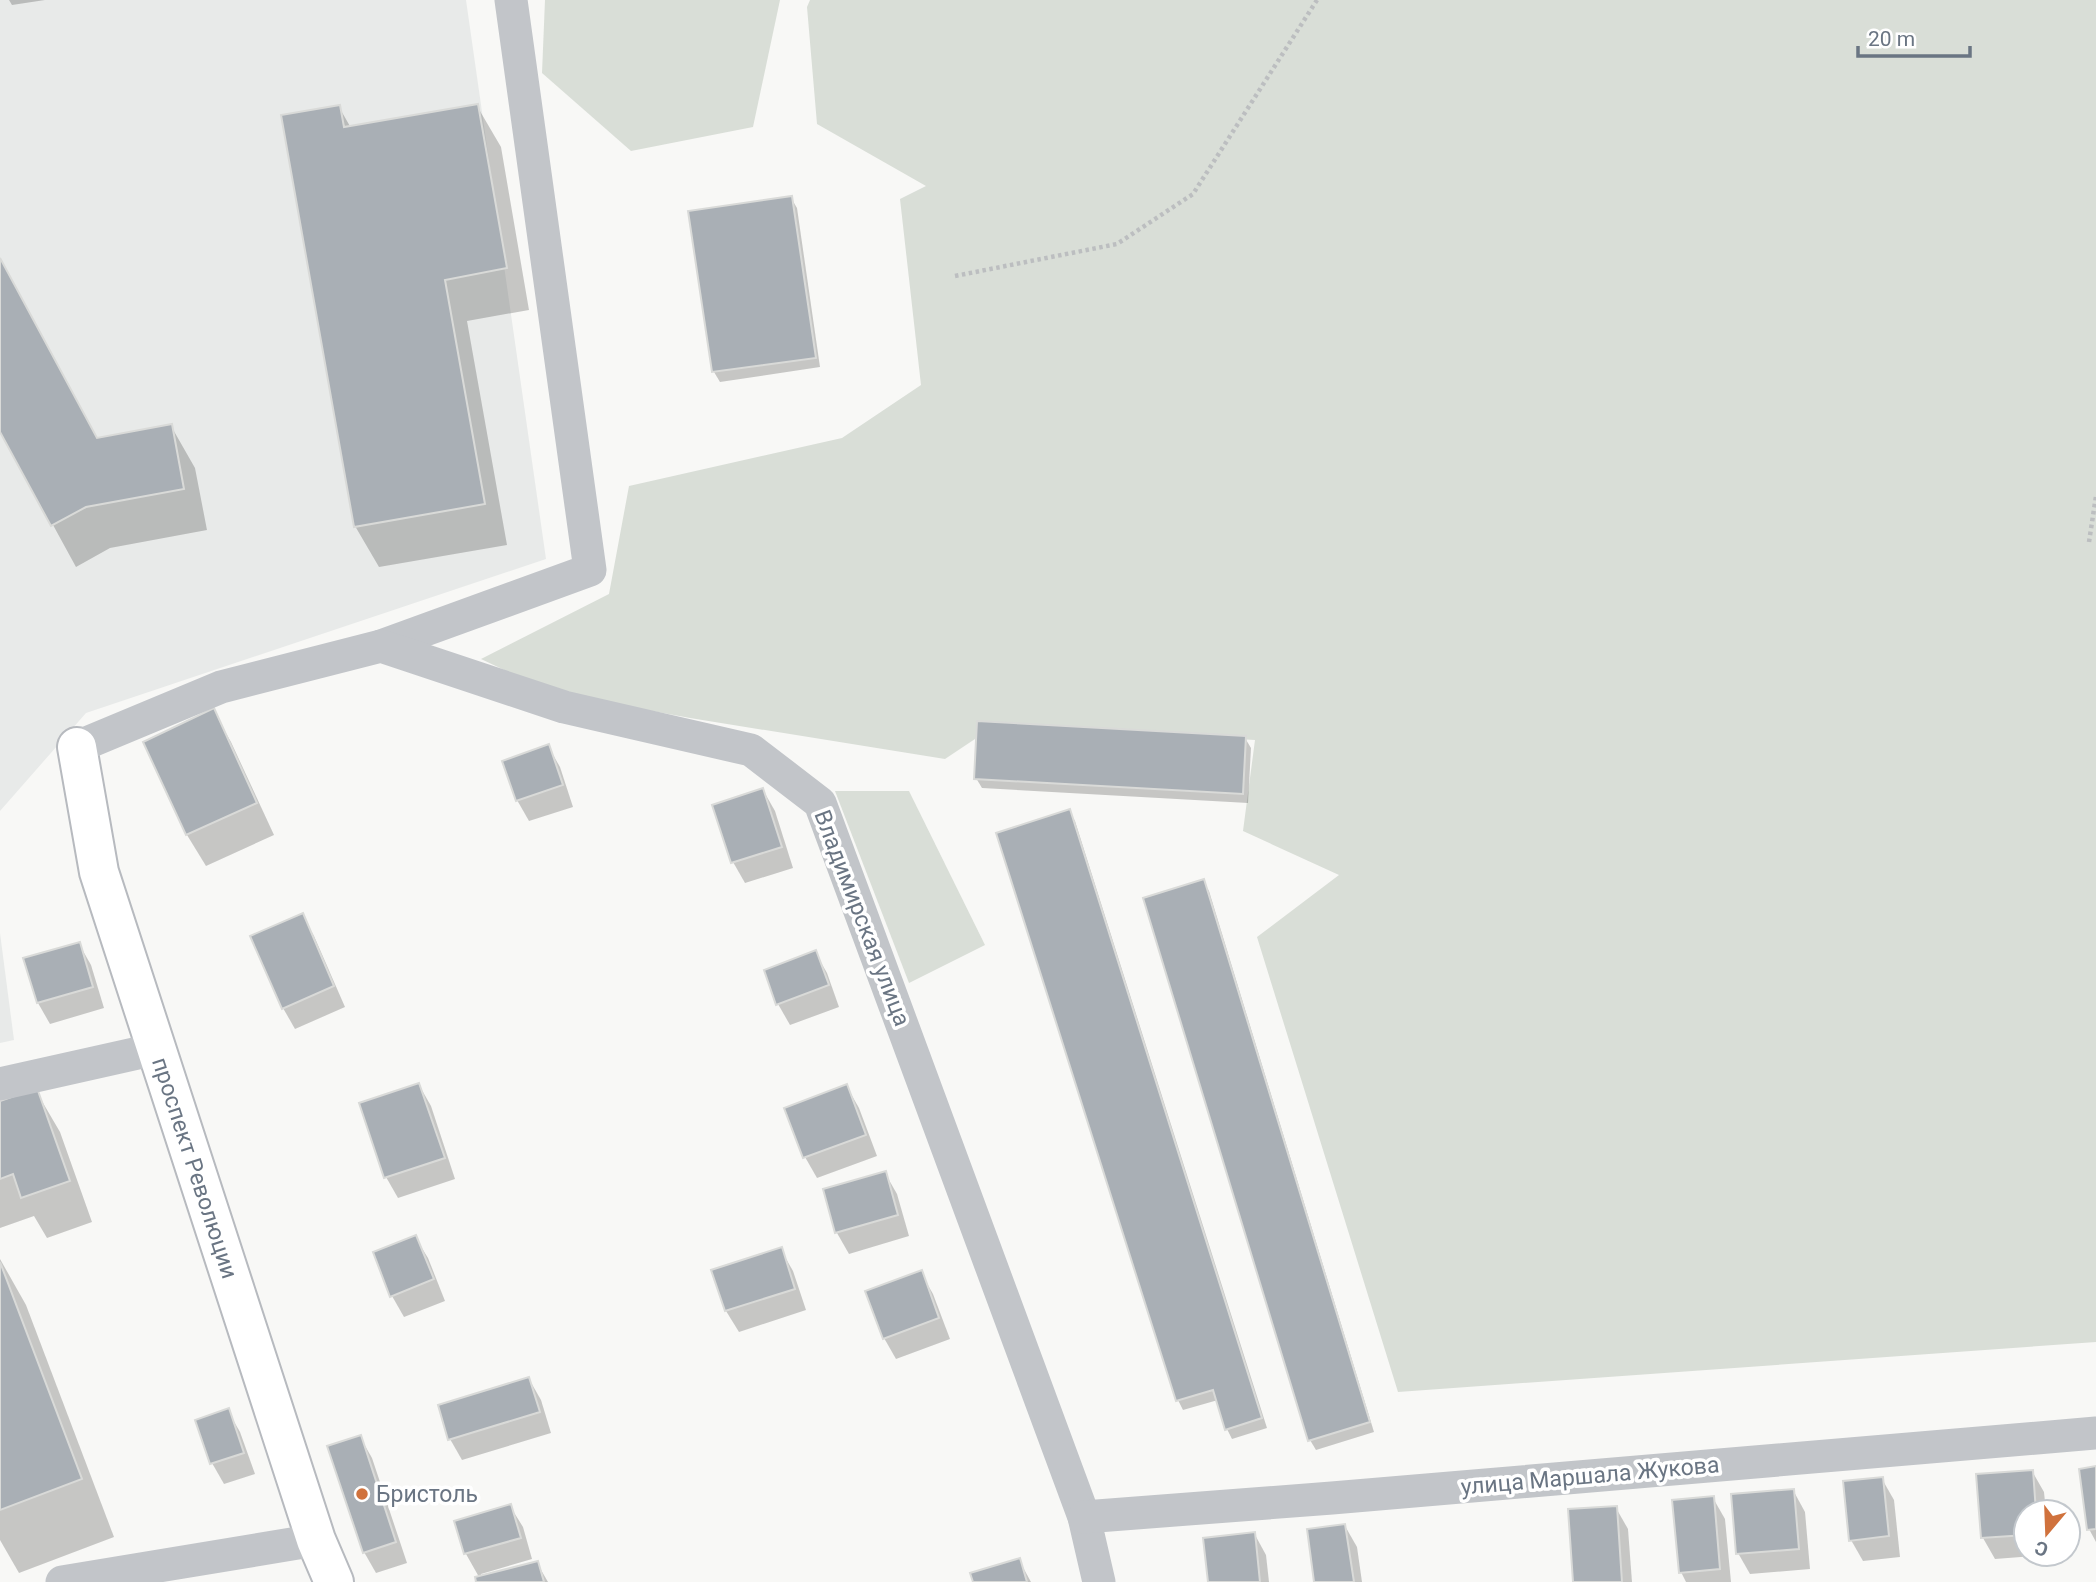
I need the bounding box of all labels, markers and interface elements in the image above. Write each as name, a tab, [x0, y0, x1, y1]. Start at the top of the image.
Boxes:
scale bar	[1858, 14, 1970, 58]
text: 20 m	[1868, 27, 1915, 51]
street label: Владимирская улица	[808, 806, 916, 1030]
street label: проспект Революции	[147, 1054, 244, 1282]
street label: улица Маршала Жукова	[1460, 1451, 1720, 1501]
place label: Бристоль	[376, 1481, 478, 1508]
marker: Бристоль	[354, 1486, 370, 1502]
north arrow	[2012, 1498, 2082, 1568]
text: С	[2032, 1536, 2051, 1561]

